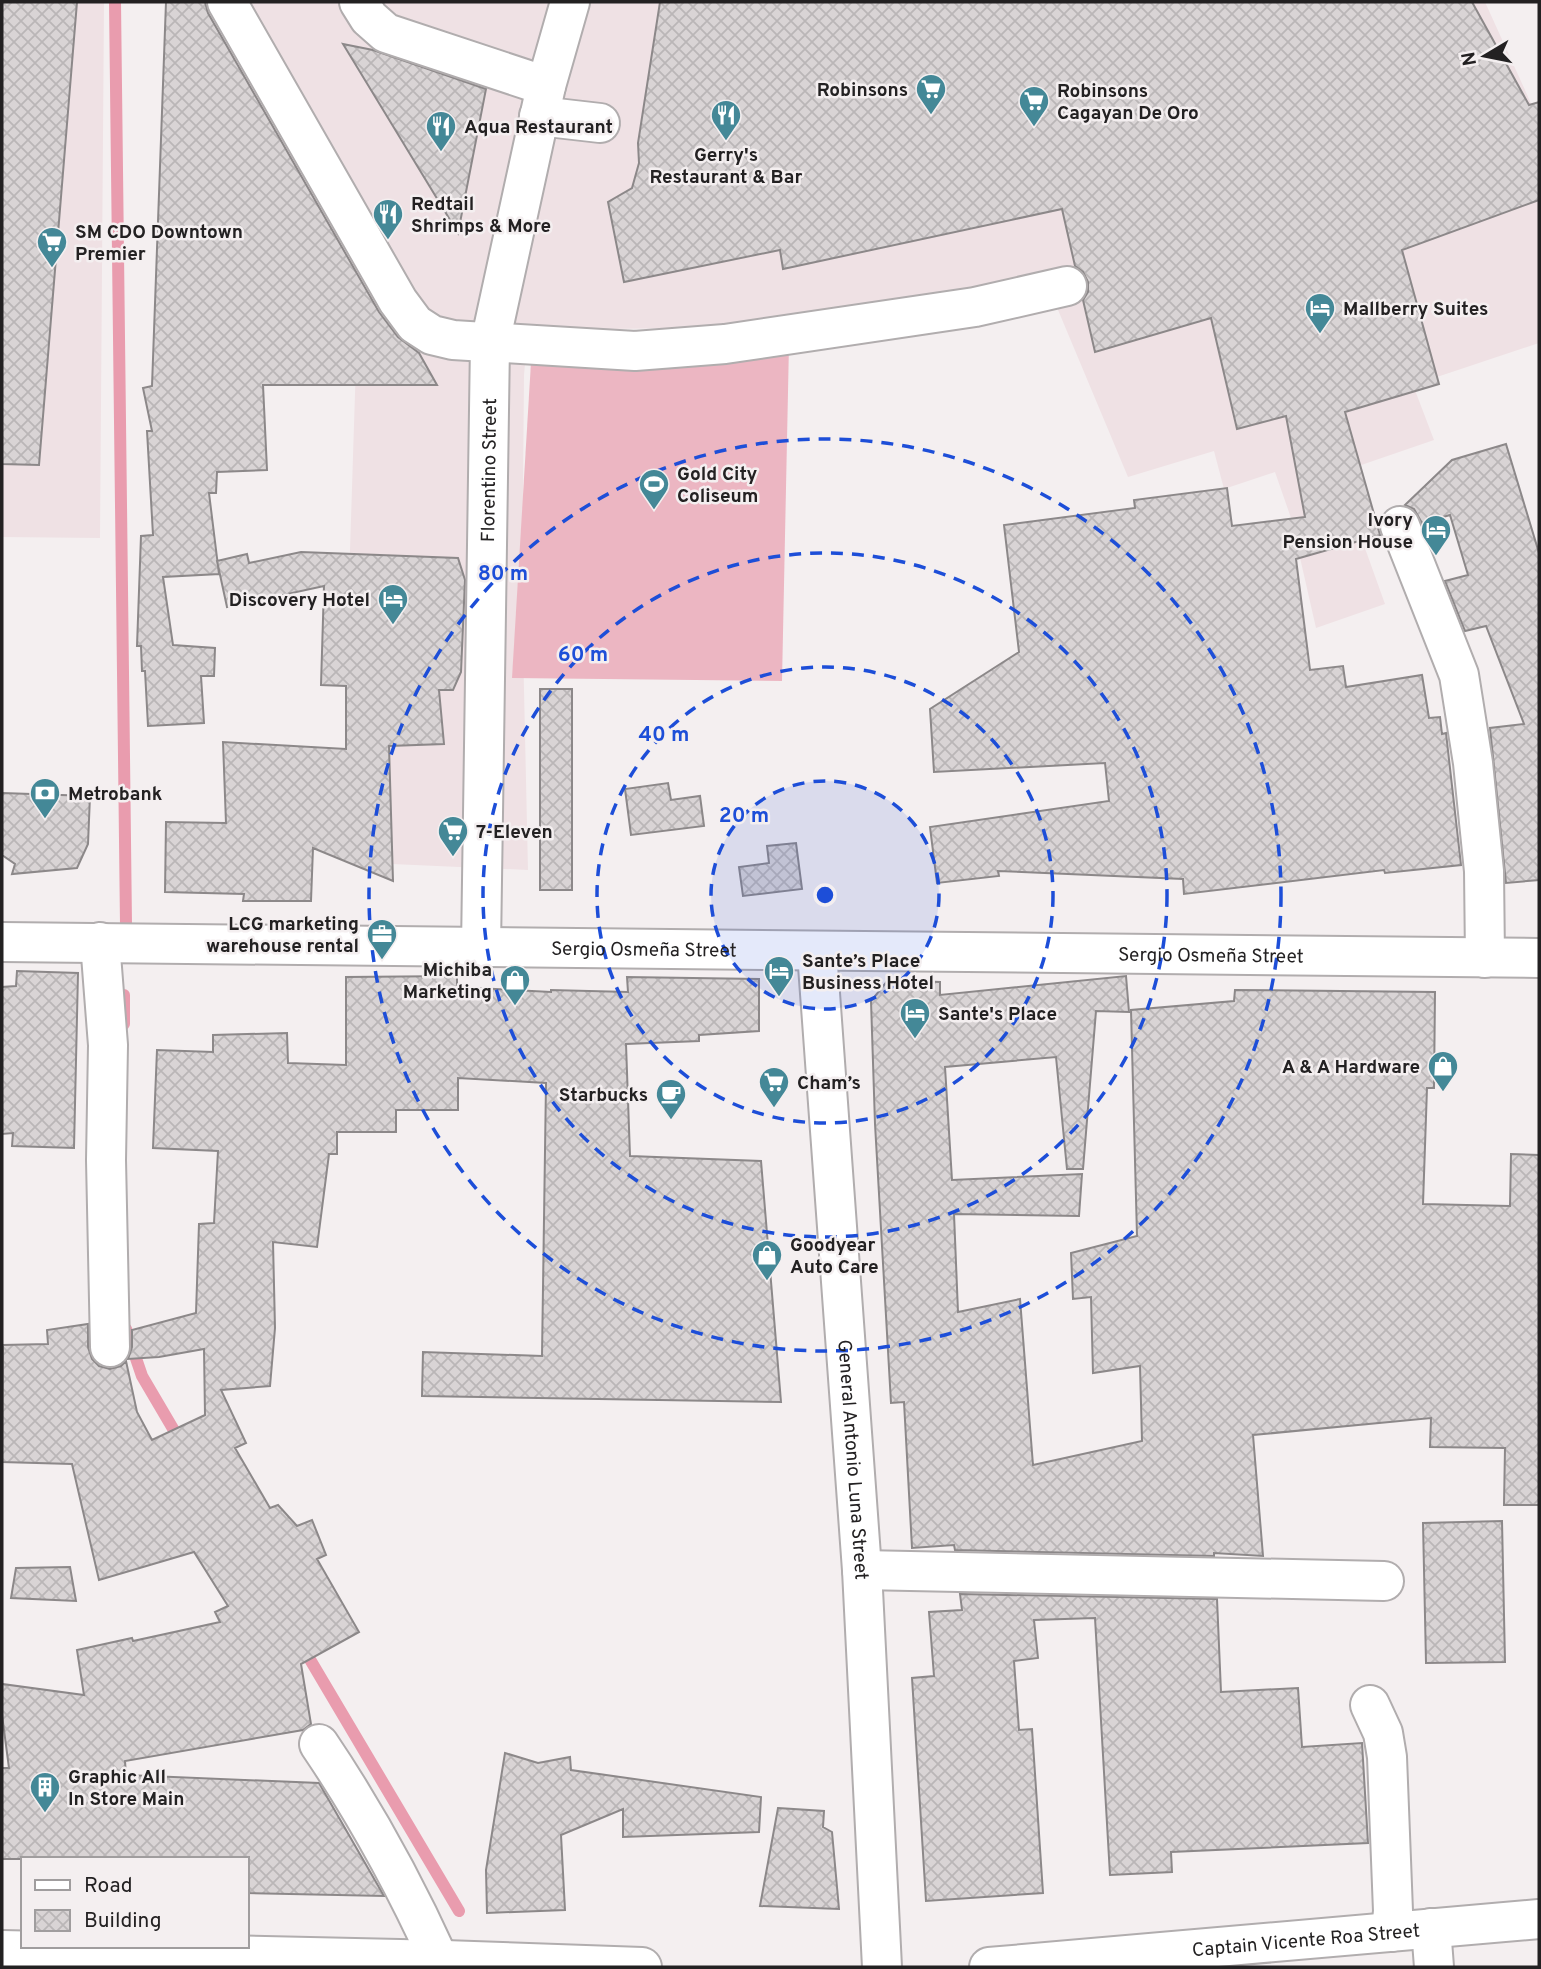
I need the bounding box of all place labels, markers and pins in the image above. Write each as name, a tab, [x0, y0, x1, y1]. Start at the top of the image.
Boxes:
supermarket icon: Robinsons	[914, 72, 948, 116]
place label: Robinsons	[817, 79, 908, 103]
place label: Robinsons Cagayan De Oro	[1057, 80, 1199, 126]
supermarket icon: Robinsons Cagayan De Oro	[1017, 84, 1051, 128]
restaurant icon: Gerry's Restaurant & Bar	[709, 98, 743, 142]
restaurant icon: Aqua Restaurant	[424, 109, 458, 153]
place label: Aqua Restaurant	[464, 116, 613, 140]
place label: Gerry's Restaurant & Bar	[650, 144, 803, 190]
place label: Redtail Shrimps & More	[411, 193, 551, 239]
restaurant icon: Redtail Shrimps & More	[371, 197, 405, 241]
place label: SM CDO Downtown Premier	[75, 221, 243, 267]
supermarket icon: SM CDO Downtown Premier	[35, 225, 69, 269]
hotel icon: Mallberry Suites	[1303, 291, 1337, 335]
place label: Mallberry Suites	[1343, 298, 1488, 322]
place label: Gold City Coliseum	[677, 463, 758, 509]
sports icon: Gold City Coliseum	[637, 467, 671, 511]
place label: Ivory Pension House	[1282, 509, 1413, 555]
hotel icon: Ivory Pension House	[1419, 513, 1453, 557]
hotel icon: Discovery Hotel	[376, 582, 410, 626]
place label: Discovery Hotel	[229, 589, 370, 613]
bank icon: Metrobank	[28, 776, 62, 820]
place label: Metrobank	[68, 783, 163, 807]
supermarket icon: 7-Eleven	[436, 814, 470, 858]
place label: 7-Eleven	[476, 821, 553, 845]
centre of rings	[813, 883, 837, 907]
place label: LCG marketing warehouse rental	[206, 913, 359, 959]
office icon: LCG marketing warehouse rental	[365, 917, 399, 961]
place label: Sante’s Place Business Hotel	[802, 950, 934, 996]
hotel icon: Sante’s Place Business Hotel	[762, 954, 796, 998]
place label: Michiba Marketing	[403, 959, 492, 1005]
shop icon: Michiba Marketing	[498, 963, 532, 1007]
hotel icon: Sante's Place	[898, 996, 932, 1040]
place label: Sante's Place	[938, 1003, 1057, 1027]
shop icon: A & A Hardware	[1426, 1049, 1460, 1093]
place label: A & A Hardware	[1282, 1056, 1420, 1080]
supermarket icon: Cham’s	[757, 1065, 791, 1109]
place label: Cham’s	[797, 1072, 861, 1096]
cafe icon: Starbucks	[654, 1077, 688, 1121]
place label: Starbucks	[559, 1084, 648, 1108]
place label: Goodyear Auto Care	[790, 1234, 879, 1280]
shop icon: Goodyear Auto Care	[750, 1238, 784, 1282]
place label: Graphic All In Store Main	[68, 1766, 184, 1812]
building icon: Graphic All In Store Main	[28, 1770, 62, 1814]

